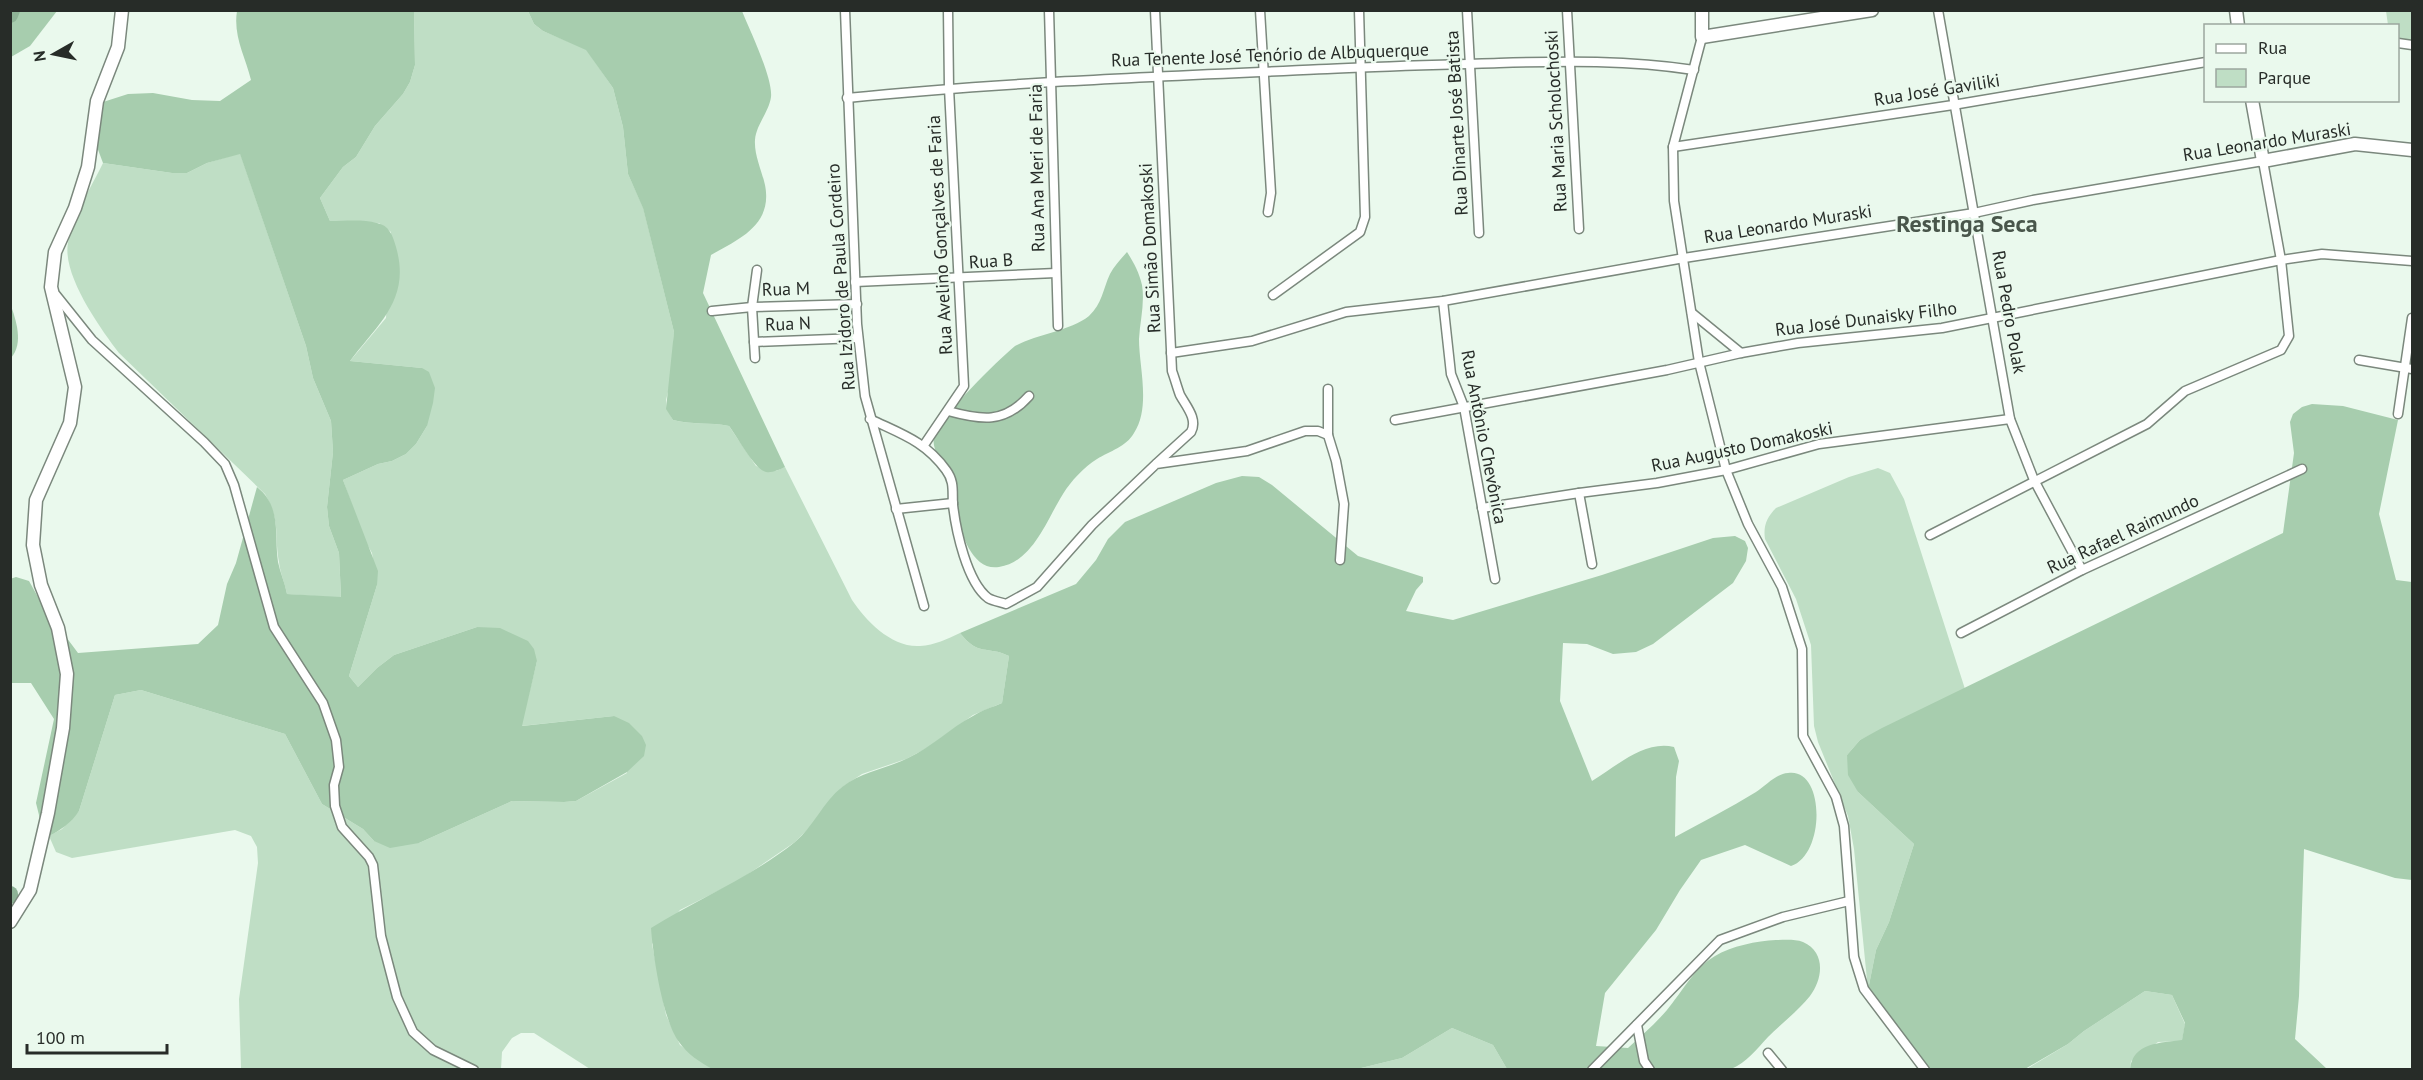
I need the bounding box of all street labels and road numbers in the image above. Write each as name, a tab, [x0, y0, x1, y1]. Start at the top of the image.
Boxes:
street label: Rua Maria Scholochoski	[1539, 29, 1572, 213]
street label: Rua Dinarte José Batista	[1440, 30, 1473, 216]
street label: Rua Tenente José Tenório de Albuquerque	[1111, 37, 1429, 72]
street label: Rua José Gaviliki	[1872, 68, 2002, 111]
street label: Rua Ana Meri de Faria	[1024, 84, 1049, 252]
street label: Rua Avelino Gonçalves de Faria	[922, 115, 957, 355]
street label: Rua Leonardo Muraski	[2181, 117, 2353, 166]
street label: Rua Simão Domakoski	[1134, 162, 1165, 334]
street label: Rua Izidoro de Paula Cordeiro	[821, 163, 860, 391]
street label: Rua Leonardo Muraski	[1702, 199, 1874, 248]
street label: Rua B	[968, 247, 1014, 274]
street label: Rua Pedro Polak	[1987, 249, 2032, 376]
street label: Rua M	[761, 276, 810, 301]
street label: Rua José Dunaisky Filho	[1774, 296, 1958, 341]
street label: Rua N	[765, 311, 811, 336]
street label: Rua Antônio Chevônica	[1456, 348, 1513, 526]
street label: Rua Augusto Domakoski	[1649, 416, 1835, 477]
street label: Rua Rafael Raimundo	[2043, 488, 2202, 579]

